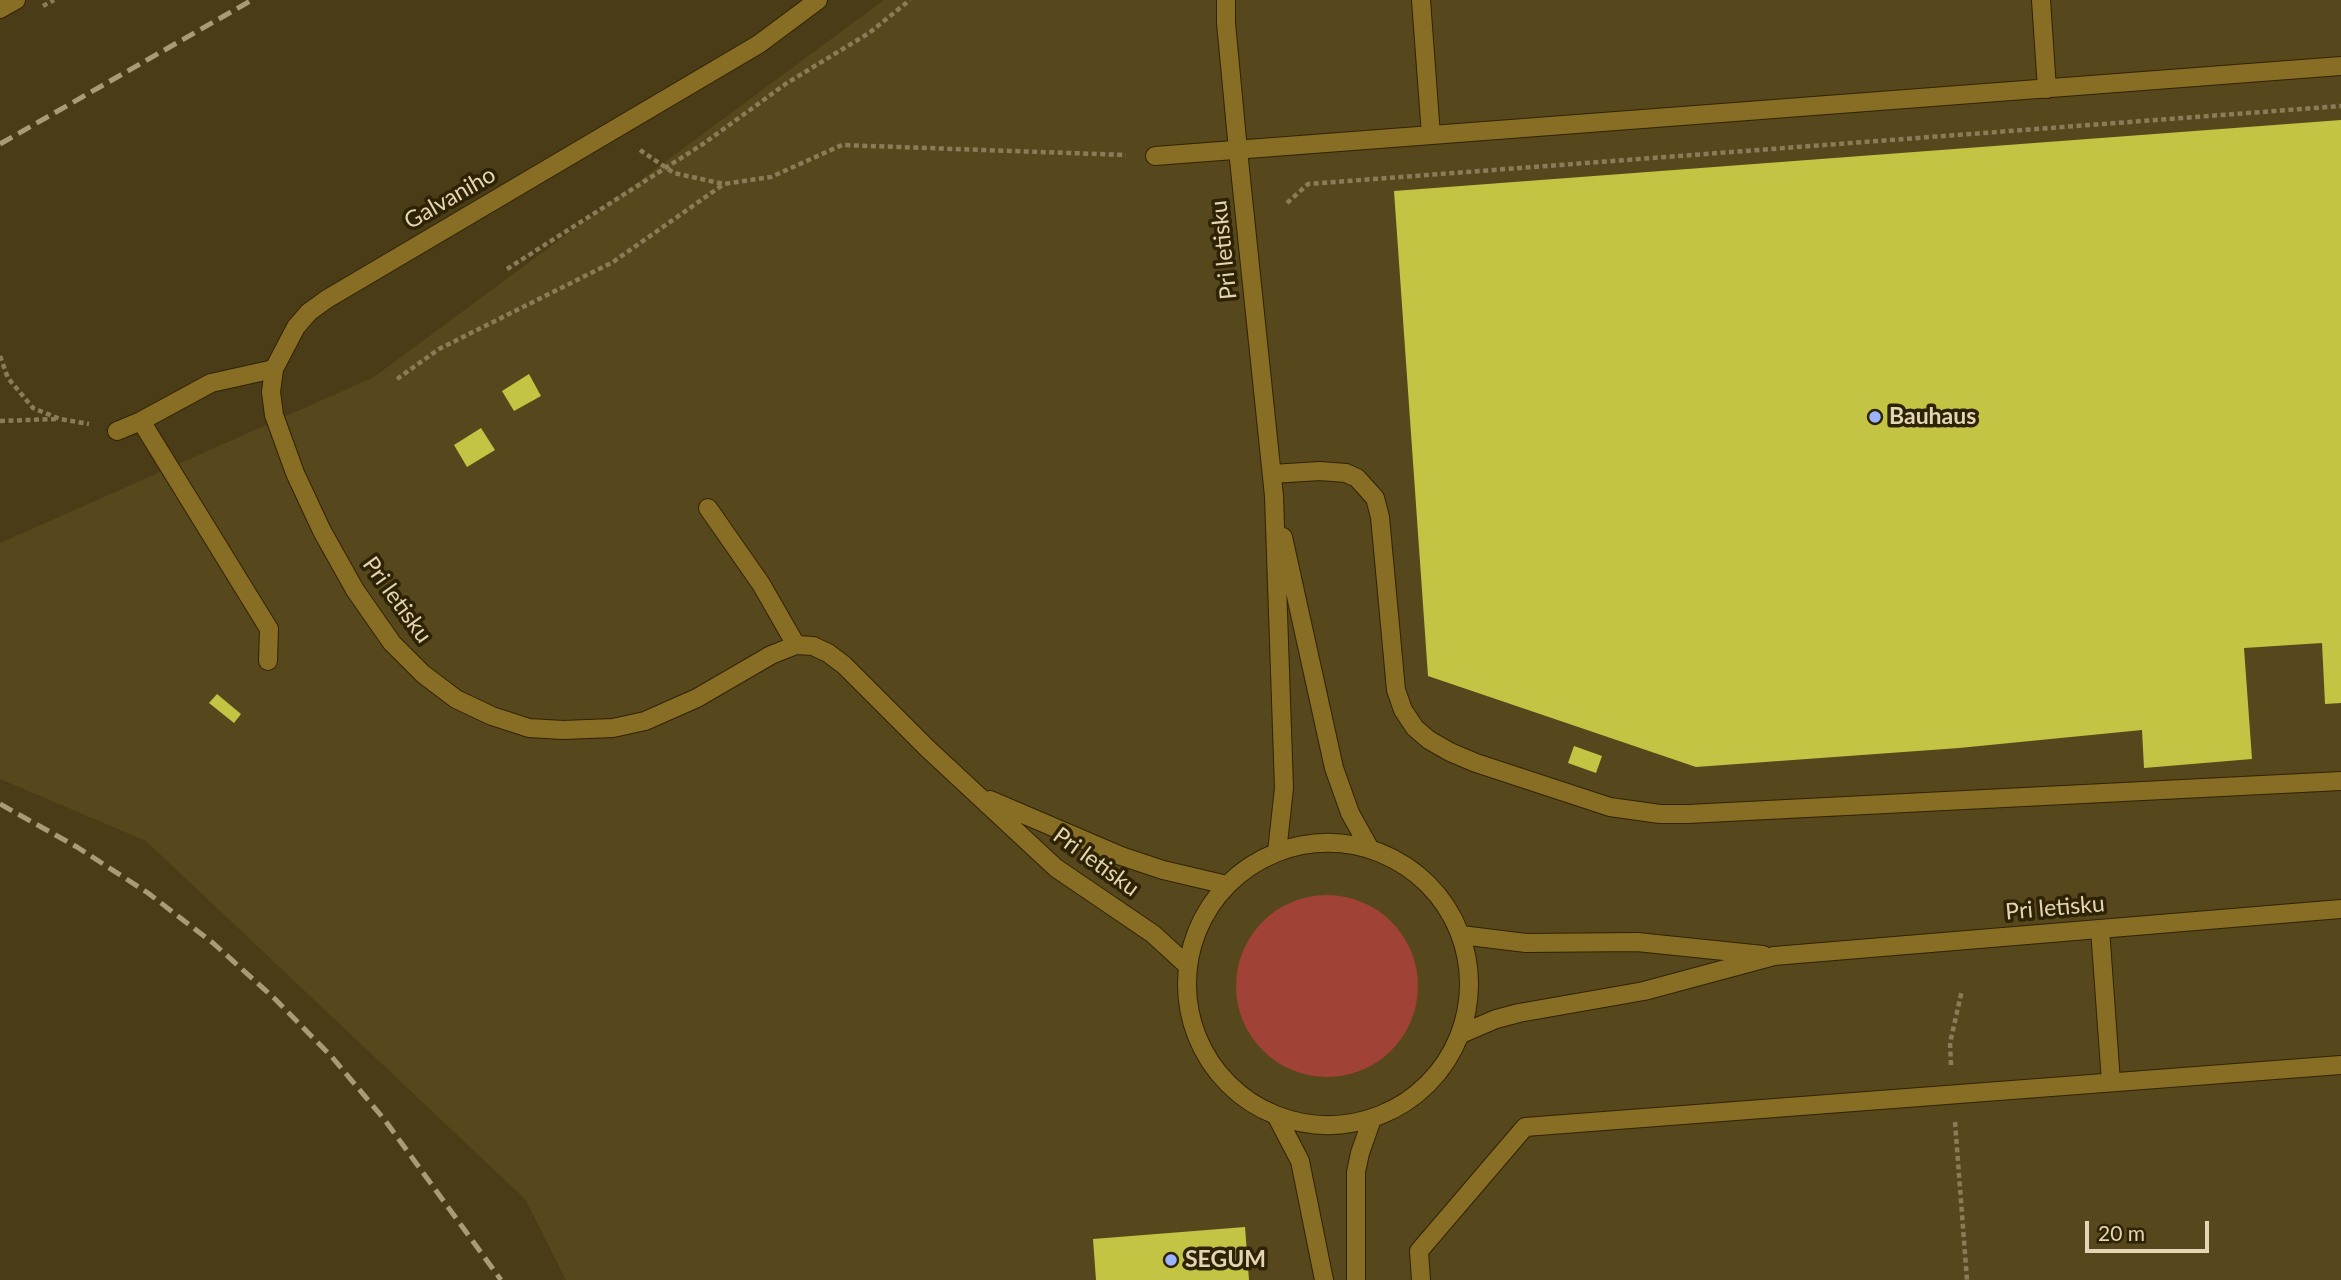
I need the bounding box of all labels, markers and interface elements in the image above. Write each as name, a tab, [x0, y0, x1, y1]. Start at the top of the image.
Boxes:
street label: Galvaniho	[399, 161, 501, 235]
street label: Pri letisku	[1205, 199, 1243, 301]
place label: Bauhaus	[1889, 403, 1976, 431]
marker: Bauhaus	[1867, 409, 1883, 425]
street label: Pri letisku	[357, 552, 437, 648]
street label: Pri letisku	[1048, 822, 1144, 902]
street label: Pri letisku	[2004, 890, 2106, 926]
scale bar	[2089, 1206, 2213, 1250]
text: 20 m	[2098, 1220, 2145, 1245]
place label: SEGUM	[1185, 1246, 1266, 1274]
marker: SEGUM	[1163, 1252, 1179, 1268]

